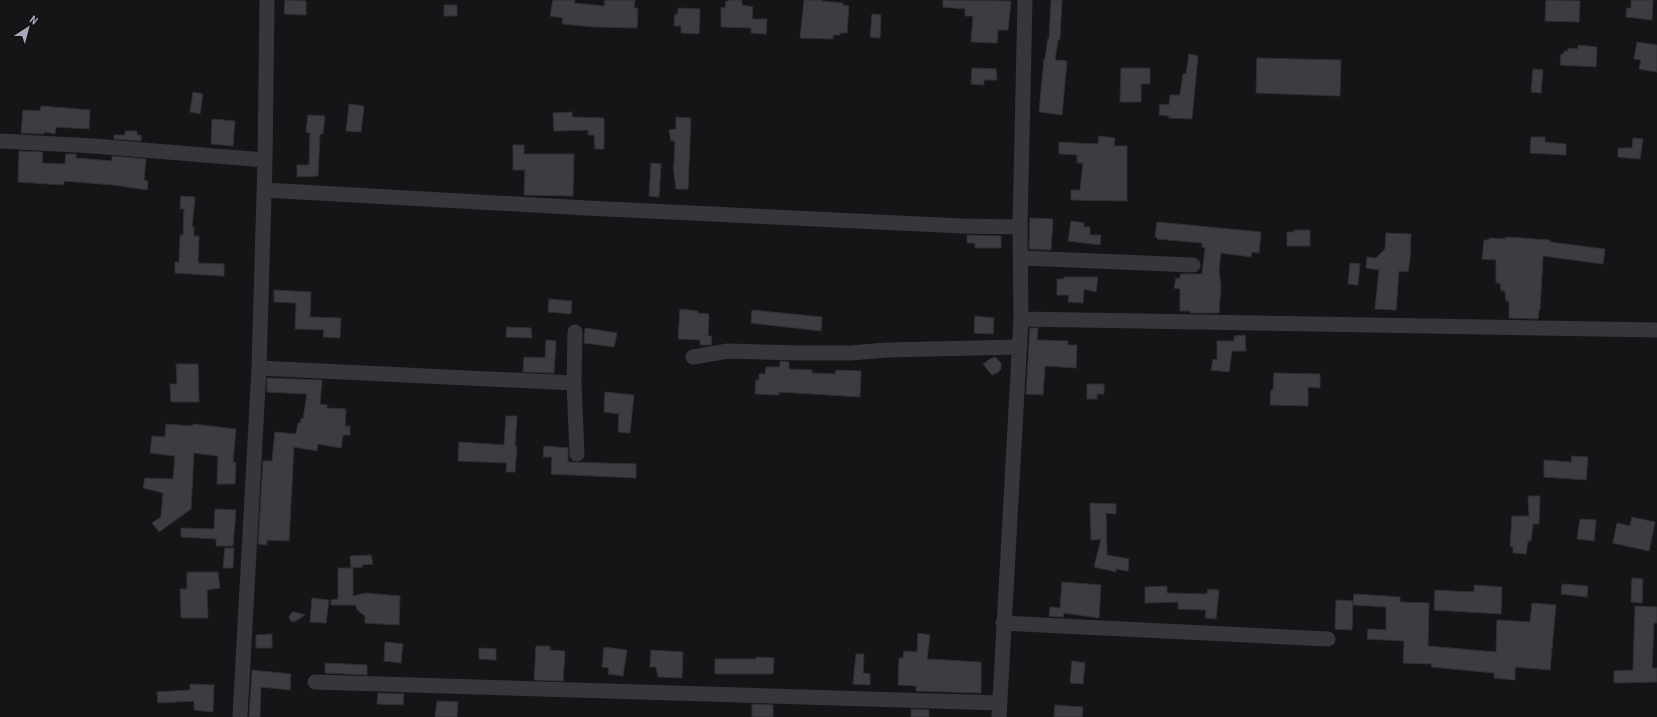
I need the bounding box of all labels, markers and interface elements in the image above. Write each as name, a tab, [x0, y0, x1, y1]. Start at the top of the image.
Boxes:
north arrow	[8, 8, 48, 48]
text: N	[27, 13, 40, 28]

